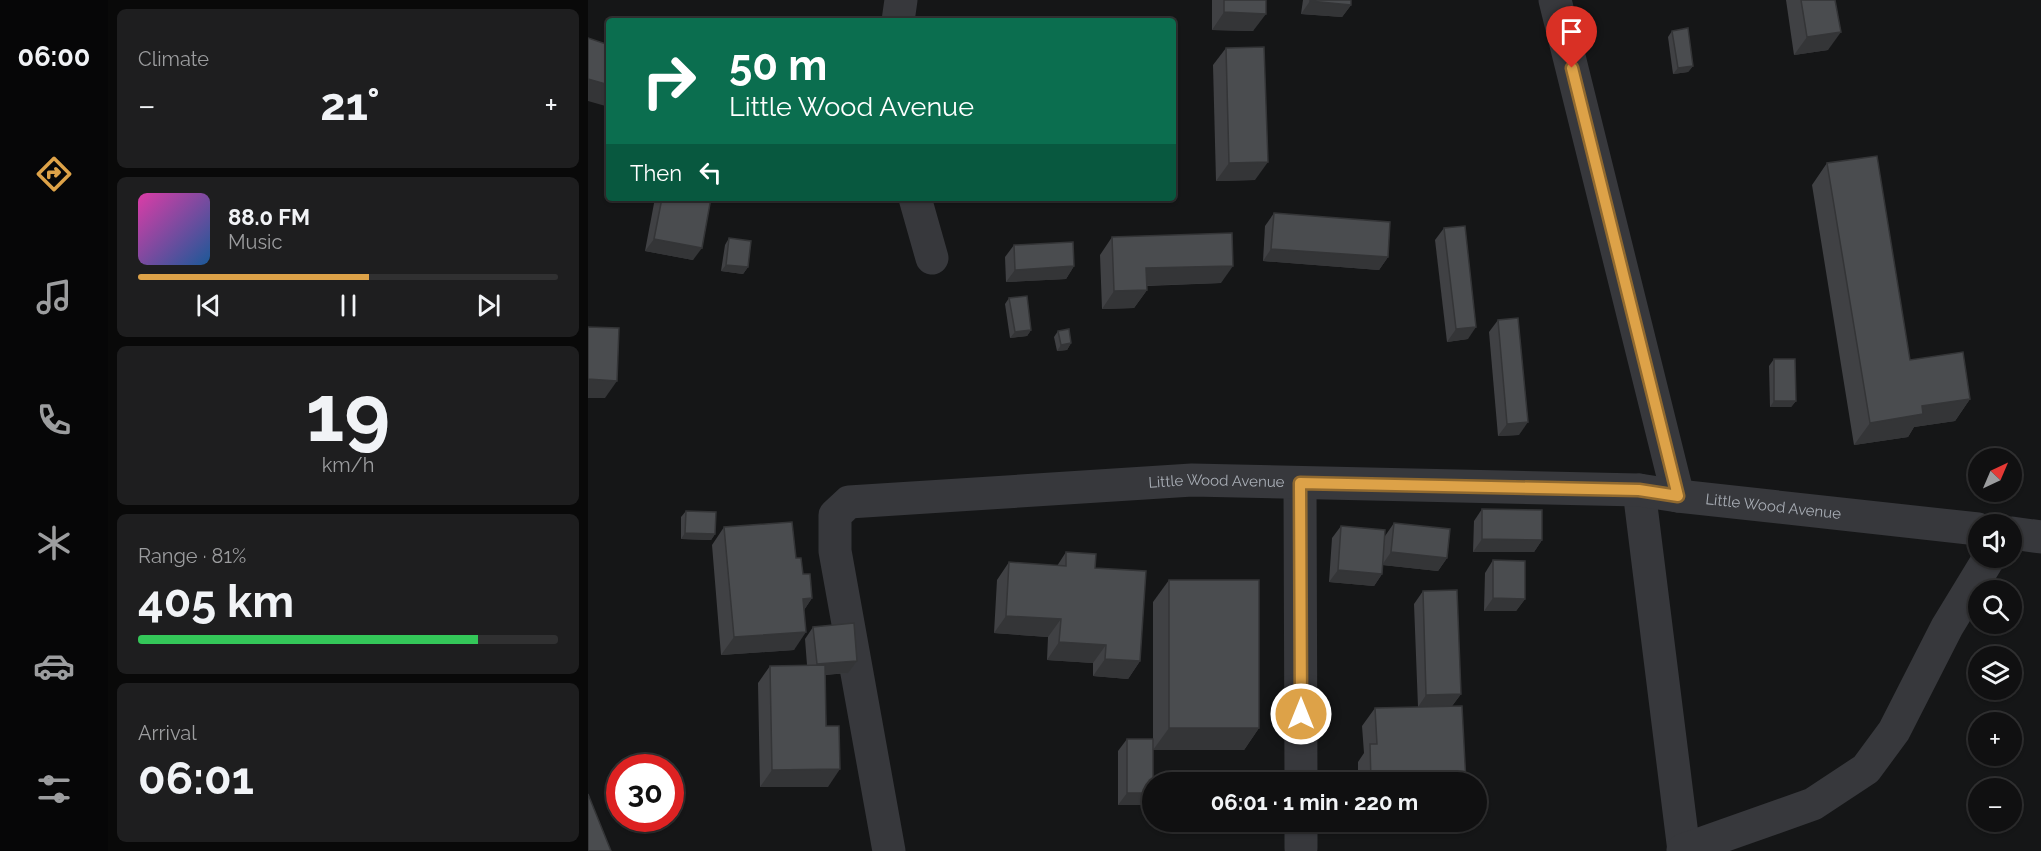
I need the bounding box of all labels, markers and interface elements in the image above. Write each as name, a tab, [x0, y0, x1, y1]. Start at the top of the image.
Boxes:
pin	[1546, 6, 1597, 68]
icon: arrive	[1555, 15, 1588, 48]
text: 06:00	[18, 41, 90, 72]
text: 50 m	[729, 41, 827, 90]
icon: right	[630, 42, 708, 120]
text: Climate	[138, 47, 209, 71]
text: 21°	[320, 78, 380, 131]
text: −	[138, 86, 156, 125]
text: +	[544, 86, 558, 125]
text: Little Wood Avenue	[729, 91, 974, 122]
icon: directions	[33, 153, 75, 195]
icon: left	[694, 156, 727, 189]
text: Then	[630, 160, 682, 186]
text: 88.0 FM	[228, 204, 310, 230]
text: Music	[228, 230, 282, 254]
icon: music	[33, 276, 75, 318]
icon: previous	[192, 289, 225, 322]
icon: pause	[332, 289, 365, 322]
icon: next	[472, 289, 505, 322]
text: 19	[306, 368, 390, 459]
icon: phone	[33, 399, 75, 441]
north arrow	[1968, 448, 2022, 502]
map controls	[1968, 448, 2022, 832]
text: km/h	[322, 453, 374, 477]
street label: Little Wood Avenue	[1148, 471, 1285, 492]
street label: Little Wood Avenue	[1704, 490, 1842, 523]
button: sound	[1968, 514, 2022, 568]
icon: climate	[33, 522, 75, 564]
text: Range · 81%	[138, 544, 246, 568]
text: 405 km	[138, 575, 294, 628]
button: search	[1968, 580, 2022, 634]
icon: car	[33, 645, 75, 687]
button: layers	[1968, 646, 2022, 700]
position arrow	[1269, 682, 1333, 746]
button: +	[1968, 712, 2022, 766]
text: Arrival	[138, 721, 197, 745]
text: 06:01	[138, 752, 254, 805]
speed limit sign: 30	[606, 754, 684, 832]
icon: filters	[33, 768, 75, 810]
button: −	[1968, 778, 2022, 832]
text: 06:01 · 1 min · 220 m	[1211, 789, 1418, 815]

